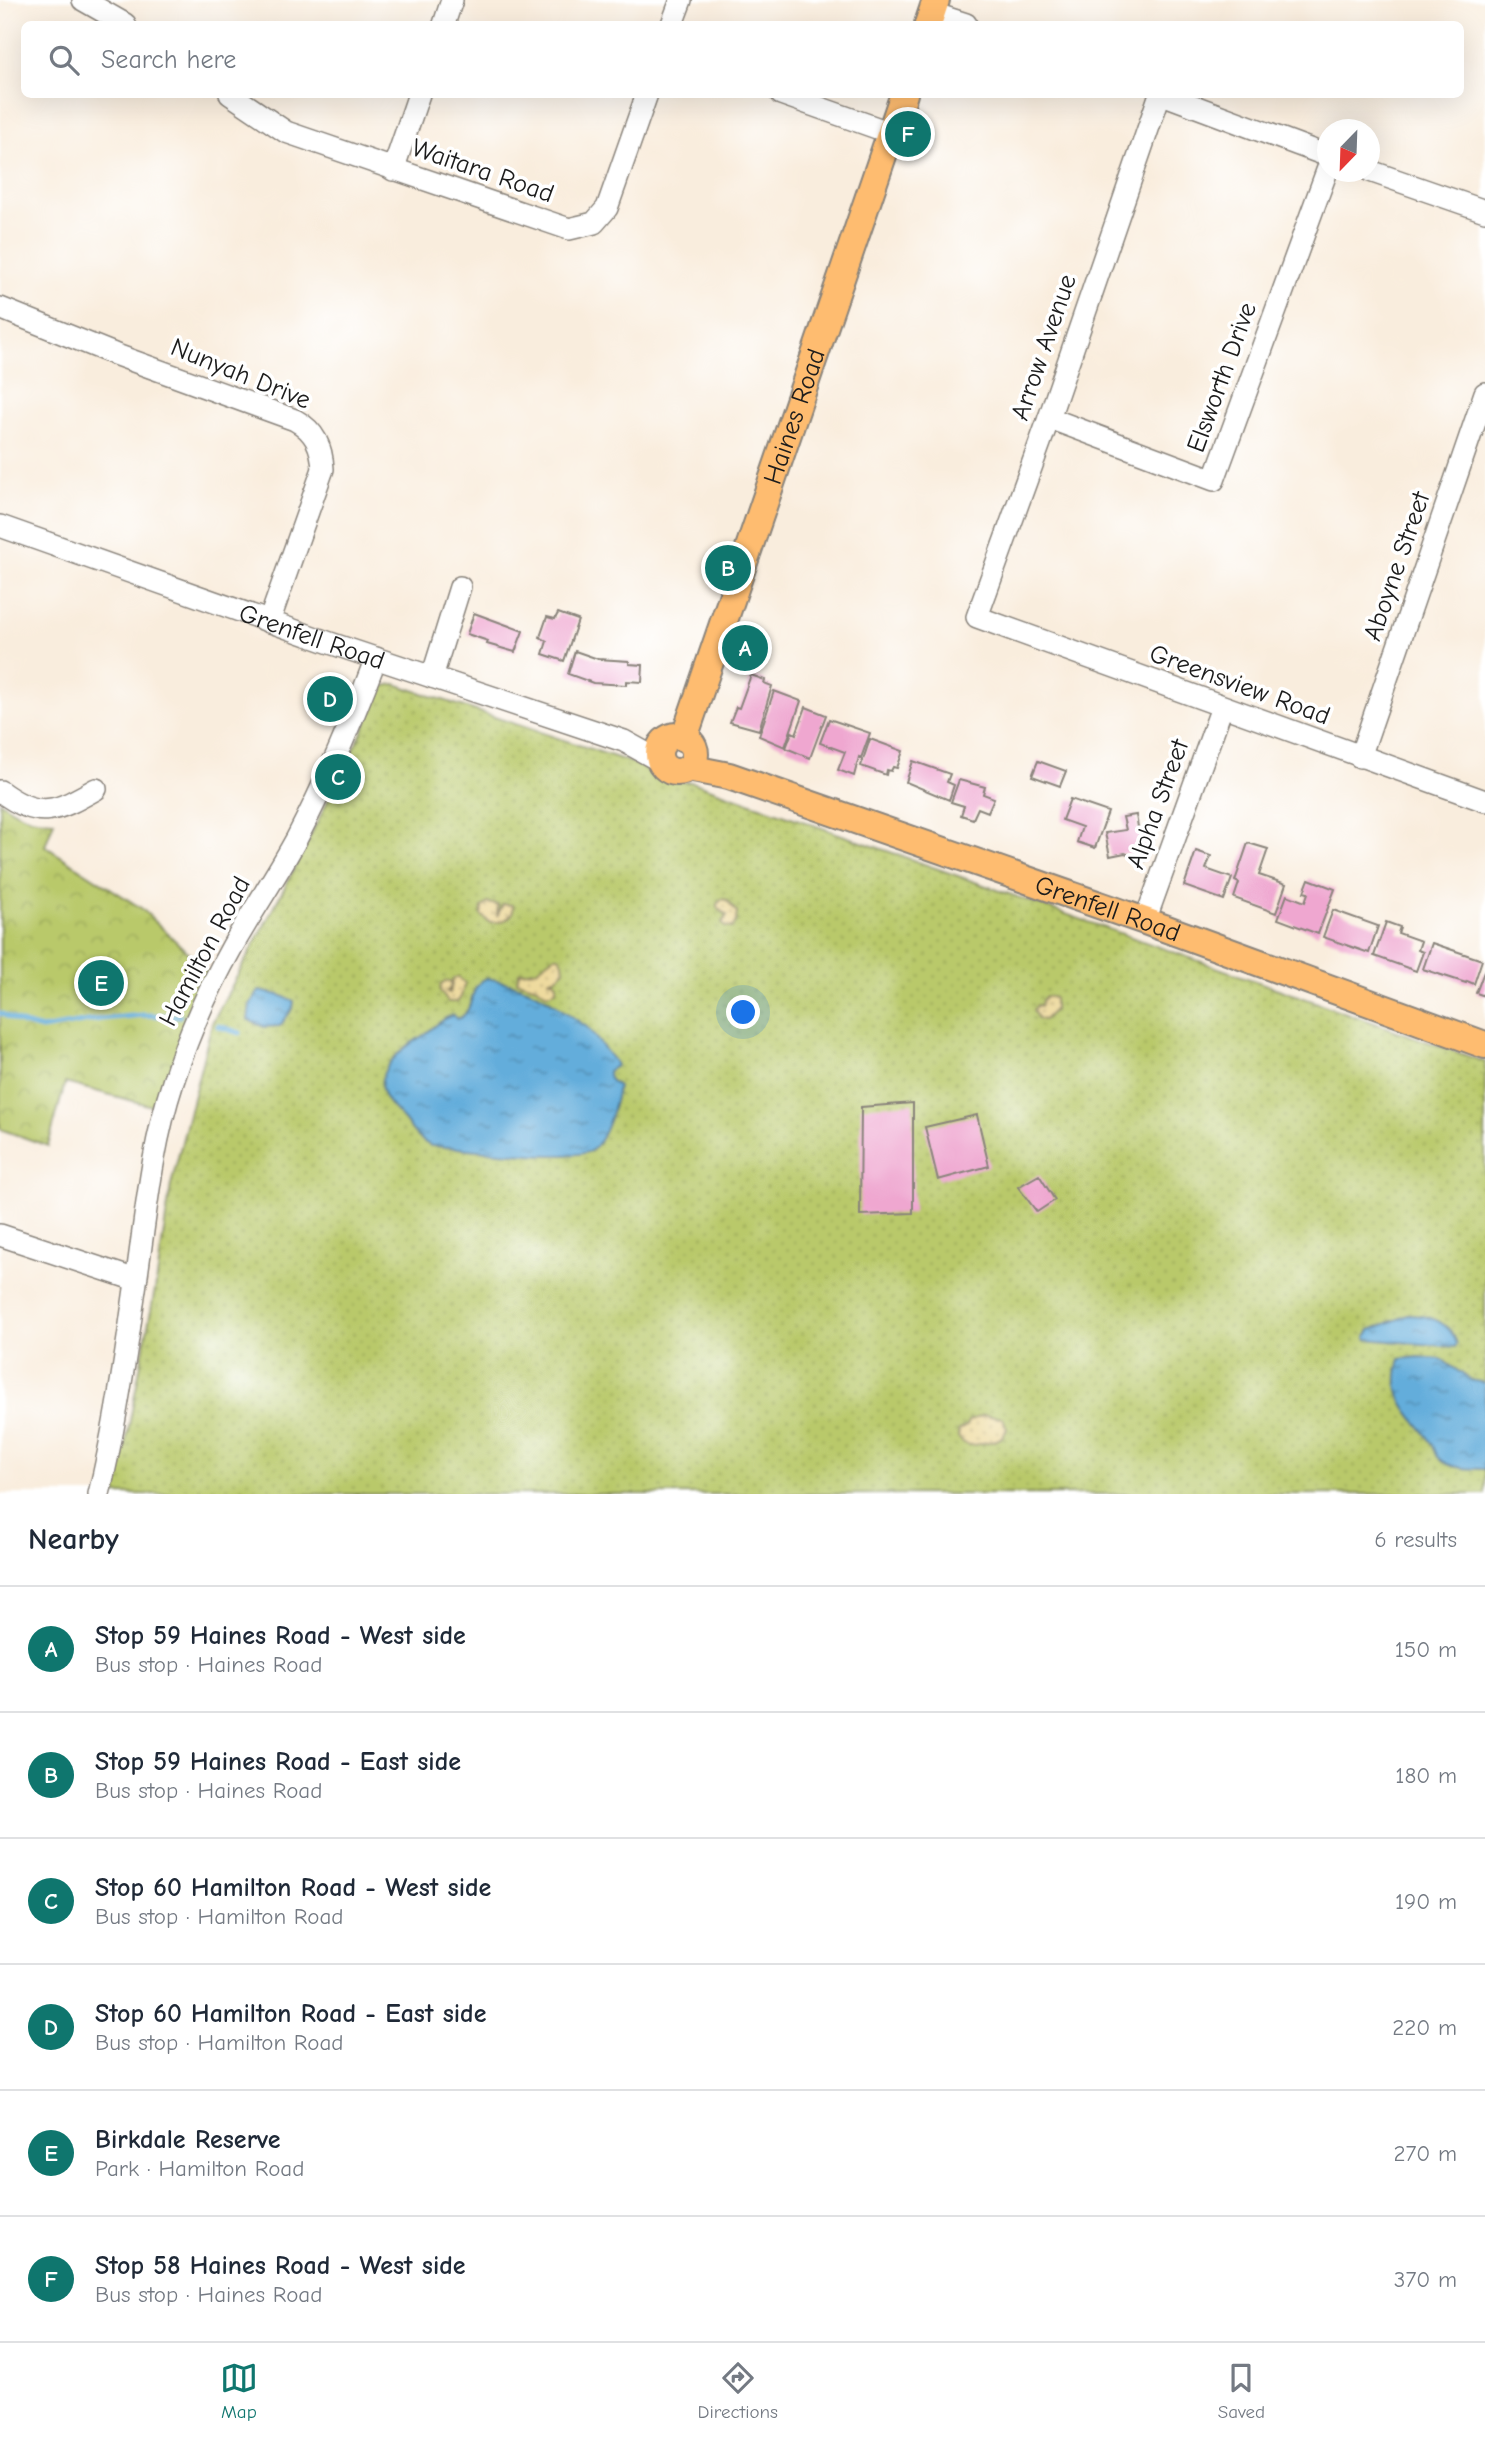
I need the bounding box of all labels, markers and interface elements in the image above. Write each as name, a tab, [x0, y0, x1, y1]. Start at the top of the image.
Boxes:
search box	[21, 21, 1464, 98]
icon: search	[45, 41, 83, 79]
text: Search here	[101, 45, 236, 75]
pin: F	[885, 108, 931, 160]
north arrow	[1317, 119, 1380, 182]
street label: Waitara Road	[408, 133, 558, 209]
street label: Arrow Avenue	[1005, 270, 1083, 424]
street label: Elsworth Drive	[1181, 298, 1263, 456]
street label: Nunyah Drive	[166, 332, 315, 416]
street label: Haines Road	[758, 345, 832, 488]
street label: Aboyne Street	[1357, 486, 1437, 645]
pin: B	[705, 542, 751, 594]
street label: Grenfell Road	[235, 598, 388, 676]
pin: A	[722, 622, 768, 674]
street label: Greensview Road	[1145, 638, 1334, 732]
pin: D	[307, 673, 353, 725]
street label: Alpha Street	[1121, 734, 1196, 873]
pin: C	[315, 751, 361, 803]
street label: Grenfell Road	[1031, 870, 1184, 949]
street label: Hamilton Road	[153, 872, 257, 1031]
pin: E	[78, 957, 124, 1009]
your location	[726, 995, 760, 1029]
text: Nearby	[28, 1522, 119, 1557]
text: 6 results	[1374, 1526, 1457, 1553]
text: Stop 59 Haines Road - West side	[95, 1621, 466, 1651]
text: A	[45, 1636, 57, 1663]
text: 150 m	[1395, 1636, 1457, 1663]
text: Bus stop · Haines Road	[95, 1651, 322, 1678]
text: Stop 59 Haines Road - East side	[95, 1747, 461, 1777]
text: B	[44, 1762, 58, 1789]
text: 180 m	[1395, 1762, 1457, 1789]
text: Bus stop · Haines Road	[95, 1777, 322, 1804]
text: Stop 60 Hamilton Road - West side	[95, 1873, 491, 1903]
text: C	[44, 1888, 58, 1915]
text: 190 m	[1395, 1888, 1457, 1915]
text: Bus stop · Hamilton Road	[95, 1903, 343, 1930]
text: Stop 60 Hamilton Road - East side	[95, 1999, 486, 2029]
text: D	[44, 2014, 58, 2041]
text: 220 m	[1392, 2014, 1457, 2041]
text: Bus stop · Hamilton Road	[95, 2029, 343, 2056]
text: Birkdale Reserve	[95, 2125, 280, 2155]
text: E	[44, 2140, 58, 2167]
text: 270 m	[1393, 2140, 1457, 2167]
text: Park · Hamilton Road	[95, 2155, 304, 2182]
text: Stop 58 Haines Road - West side	[95, 2251, 466, 2281]
text: F	[44, 2266, 58, 2293]
text: 370 m	[1394, 2266, 1457, 2293]
text: Bus stop · Haines Road	[95, 2281, 322, 2308]
tab: Map	[220, 2359, 258, 2423]
tab: Directions	[698, 2359, 778, 2423]
tab: Saved	[1218, 2359, 1265, 2423]

